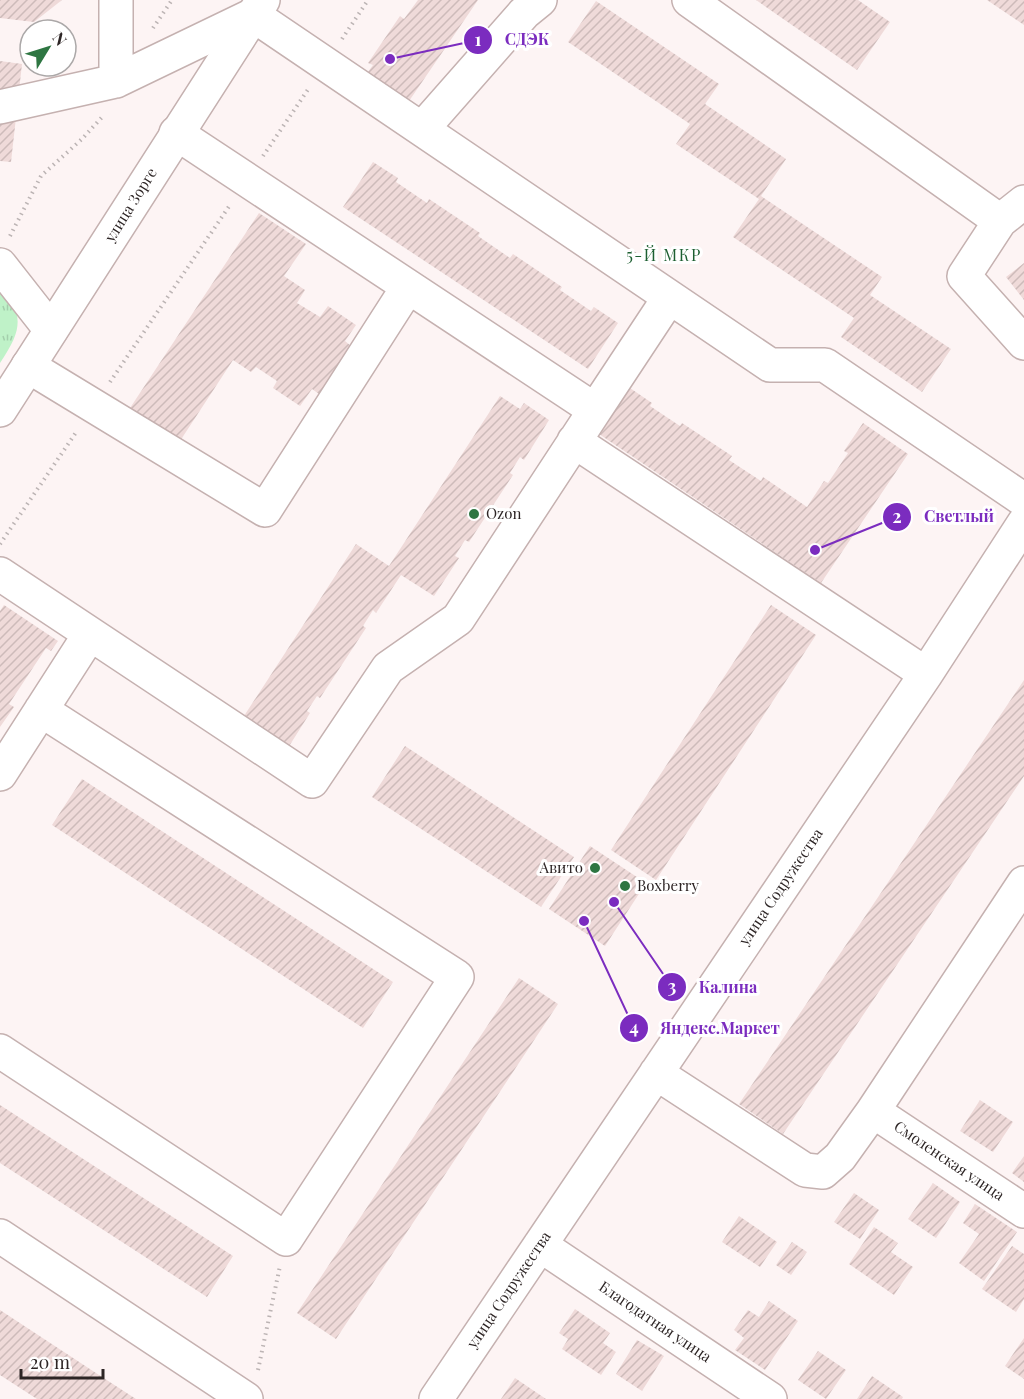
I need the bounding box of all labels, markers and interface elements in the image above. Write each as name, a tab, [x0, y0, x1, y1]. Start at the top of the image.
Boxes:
north arrow	[18, 18, 78, 78]
callout: СДЭК	[463, 23, 561, 57]
text: N	[48, 27, 72, 50]
text: 1	[475, 27, 482, 51]
text: СДЭК	[505, 28, 550, 49]
street label: улица Зорге	[99, 164, 161, 246]
district label: 5-Й МКР	[626, 244, 702, 265]
callout: Светлый	[882, 500, 1006, 534]
place label: Ozon	[486, 503, 521, 523]
text: 2	[892, 504, 902, 528]
text: Светлый	[924, 505, 994, 526]
marker: Ozon	[467, 507, 481, 521]
street label: улица Содружества	[733, 824, 827, 950]
place label: Авито	[538, 857, 583, 877]
marker: Авито	[588, 861, 602, 875]
place label: Boxberry	[637, 875, 699, 895]
marker: Boxberry	[618, 879, 632, 893]
callout: Калина	[657, 970, 769, 1004]
text: 3	[668, 974, 677, 998]
text: Калина	[699, 976, 758, 997]
callout: Яндекс.Маркет	[619, 1011, 792, 1045]
text: 4	[629, 1015, 639, 1039]
text: Яндекс.Маркет	[659, 1017, 780, 1038]
street label: Смоленская улица	[890, 1116, 1009, 1205]
street label: улица Содружества	[461, 1227, 555, 1353]
street label: Благодатная улица	[595, 1276, 716, 1367]
scale bar	[21, 1342, 104, 1380]
text: 20 m	[30, 1350, 70, 1374]

